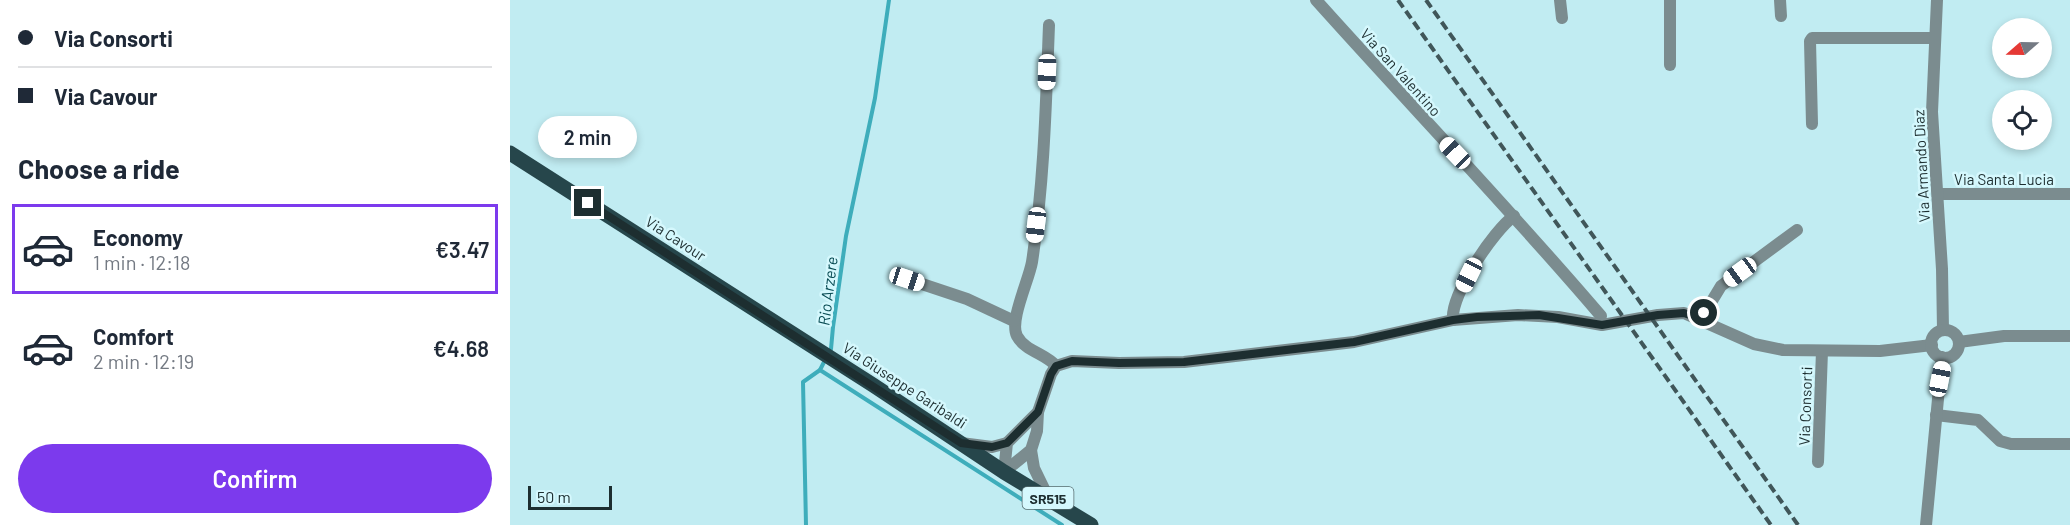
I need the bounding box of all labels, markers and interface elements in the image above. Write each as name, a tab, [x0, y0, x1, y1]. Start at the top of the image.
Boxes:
north arrow	[1992, 18, 2052, 78]
map controls	[1992, 18, 2052, 150]
text: Via Consorti	[54, 25, 173, 51]
street label: Via San Valentino	[1357, 25, 1445, 119]
car	[1037, 54, 1057, 90]
text: Via Cavour	[54, 83, 157, 109]
button: locate	[1992, 90, 2052, 150]
street label: Via Armando Diaz	[1909, 109, 1933, 223]
callout: 2 min	[538, 116, 638, 158]
text: 2 min	[564, 125, 611, 149]
car	[1436, 134, 1474, 172]
text: Choose a ride	[18, 152, 180, 184]
street label: Via Santa Lucia	[1954, 170, 2054, 188]
route end	[574, 189, 601, 216]
car	[1025, 206, 1047, 244]
street label: Via Cavour	[642, 212, 710, 264]
icon: car	[21, 222, 75, 276]
text: Economy	[93, 224, 183, 250]
text: €3.47	[435, 236, 489, 262]
text: 1 min · 12:18	[93, 250, 191, 274]
car	[1720, 254, 1760, 290]
car	[1453, 255, 1485, 295]
water label: Rio Arzere	[813, 256, 841, 326]
car	[887, 265, 927, 293]
route start	[1690, 299, 1717, 326]
icon: car	[21, 321, 75, 375]
text: Comfort	[93, 323, 174, 349]
text: €4.68	[433, 335, 489, 361]
street label: Via Giuseppe Garibaldi	[840, 338, 970, 432]
text: 2 min · 12:19	[93, 349, 194, 373]
car	[1928, 360, 1952, 398]
street label: Via Consorti	[1795, 366, 1815, 446]
button: Confirm	[18, 444, 492, 513]
scale bar	[528, 483, 612, 510]
text: 50 m	[537, 487, 571, 506]
road number: SR515	[1022, 487, 1074, 509]

